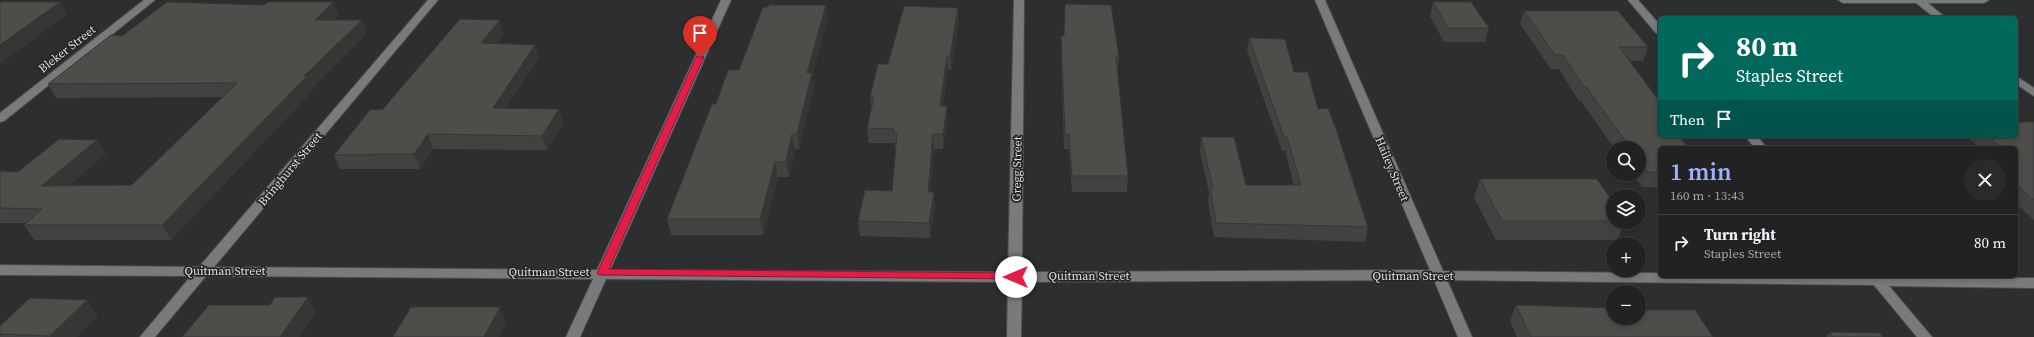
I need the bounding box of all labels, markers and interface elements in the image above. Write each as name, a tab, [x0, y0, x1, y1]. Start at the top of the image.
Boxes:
pin	[683, 16, 717, 57]
street label: Bleker Street	[35, 22, 99, 76]
icon: arrive	[689, 22, 711, 44]
text: 80 m	[1736, 27, 1798, 65]
icon: right	[1670, 32, 1722, 84]
text: Staples Street	[1736, 63, 1843, 88]
icon: arrive	[1713, 108, 1735, 130]
text: Then	[1670, 109, 1705, 130]
street label: Bringhurst Street	[254, 129, 326, 209]
street label: Hailey Street	[1371, 134, 1413, 204]
street label: Gregg Street	[1008, 136, 1026, 202]
map controls	[1606, 141, 1646, 325]
button: search	[1606, 141, 1646, 181]
text: 1 min	[1670, 155, 1732, 188]
button: close	[1964, 159, 2006, 201]
text: 160 m · 13:43	[1670, 187, 1744, 204]
button: layers	[1606, 189, 1646, 229]
text: Turn right	[1704, 224, 1776, 245]
icon: right	[1670, 232, 1692, 254]
text: 80 m	[1974, 232, 2006, 253]
button: +	[1606, 237, 1646, 277]
text: Staples Street	[1704, 245, 1781, 262]
position arrow	[995, 256, 1037, 298]
street label: Quitman Street	[185, 263, 266, 279]
street label: Quitman Street	[509, 264, 590, 280]
street label: Quitman Street	[1049, 268, 1130, 284]
street label: Quitman Street	[1373, 268, 1454, 284]
button: −	[1606, 285, 1646, 325]

